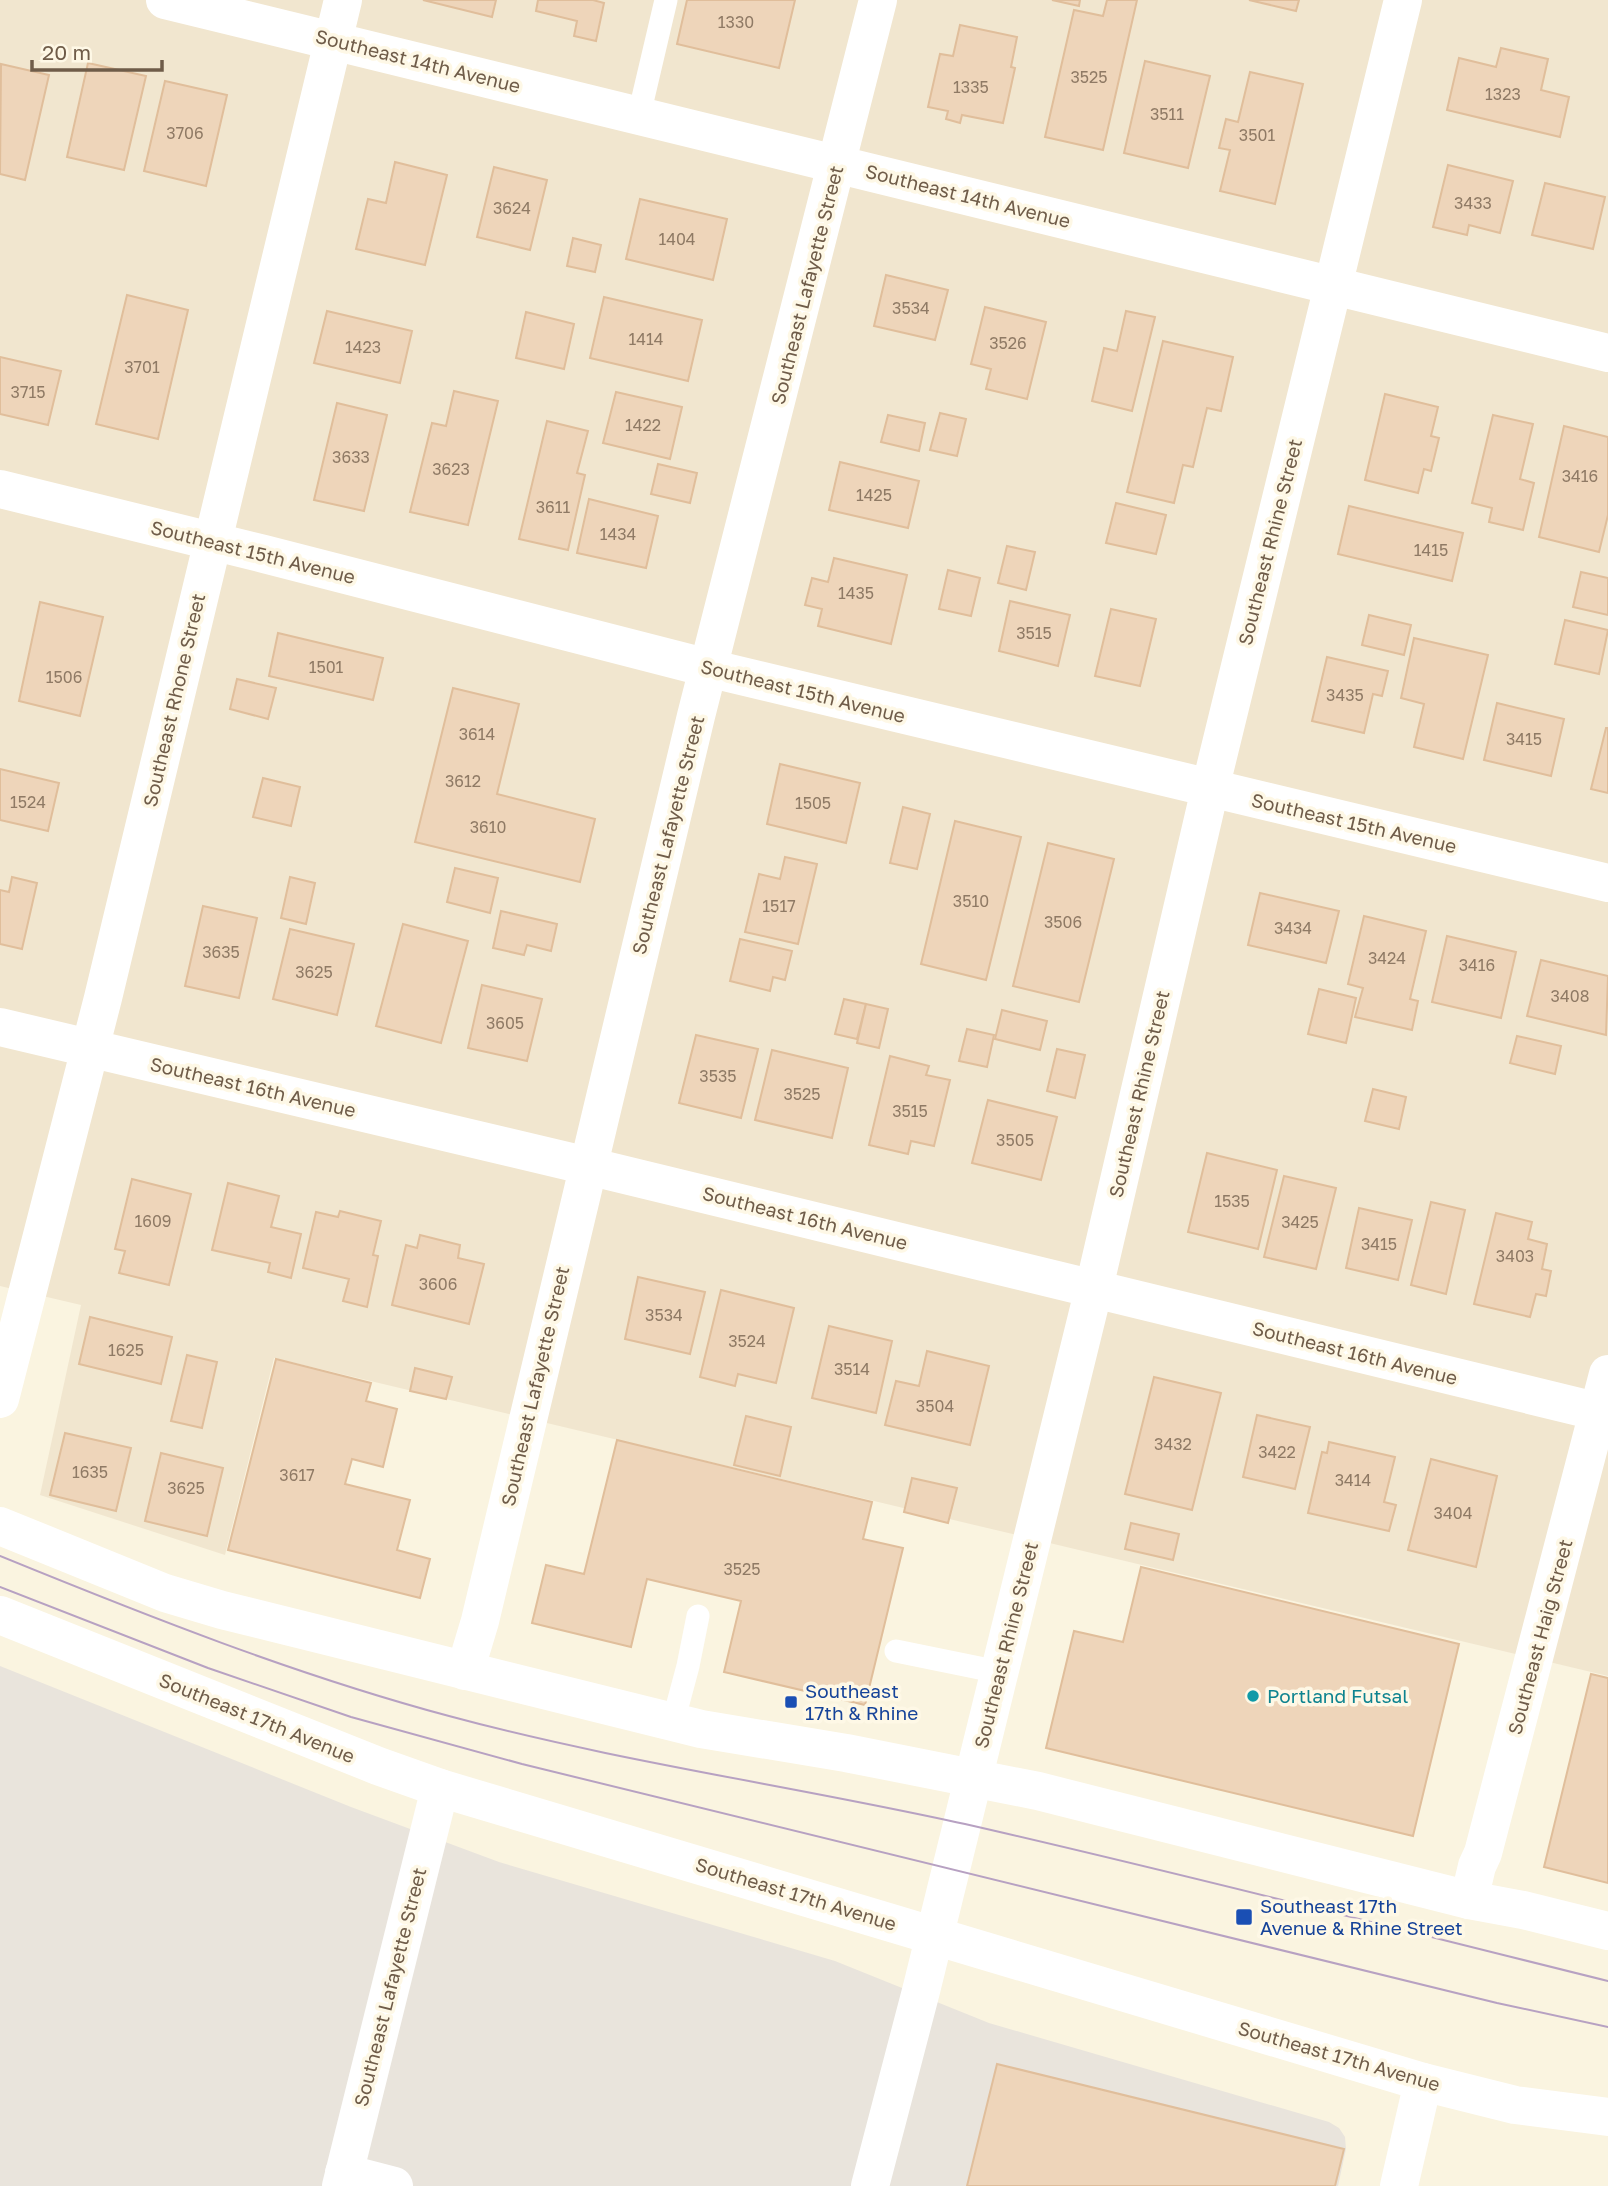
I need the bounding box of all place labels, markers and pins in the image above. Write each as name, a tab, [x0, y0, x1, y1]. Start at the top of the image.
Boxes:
place label: Southeast 17th & Rhine	[805, 1679, 918, 1724]
place label: Portland Futsal	[1267, 1684, 1408, 1707]
marker: Portland Futsal	[1245, 1688, 1261, 1704]
marker: Southeast 17th & Rhine	[783, 1694, 799, 1710]
place label: Southeast 17th Avenue & Rhine Street	[1260, 1894, 1463, 1939]
marker: Southeast 17th Avenue & Rhine Street	[1234, 1907, 1254, 1927]

